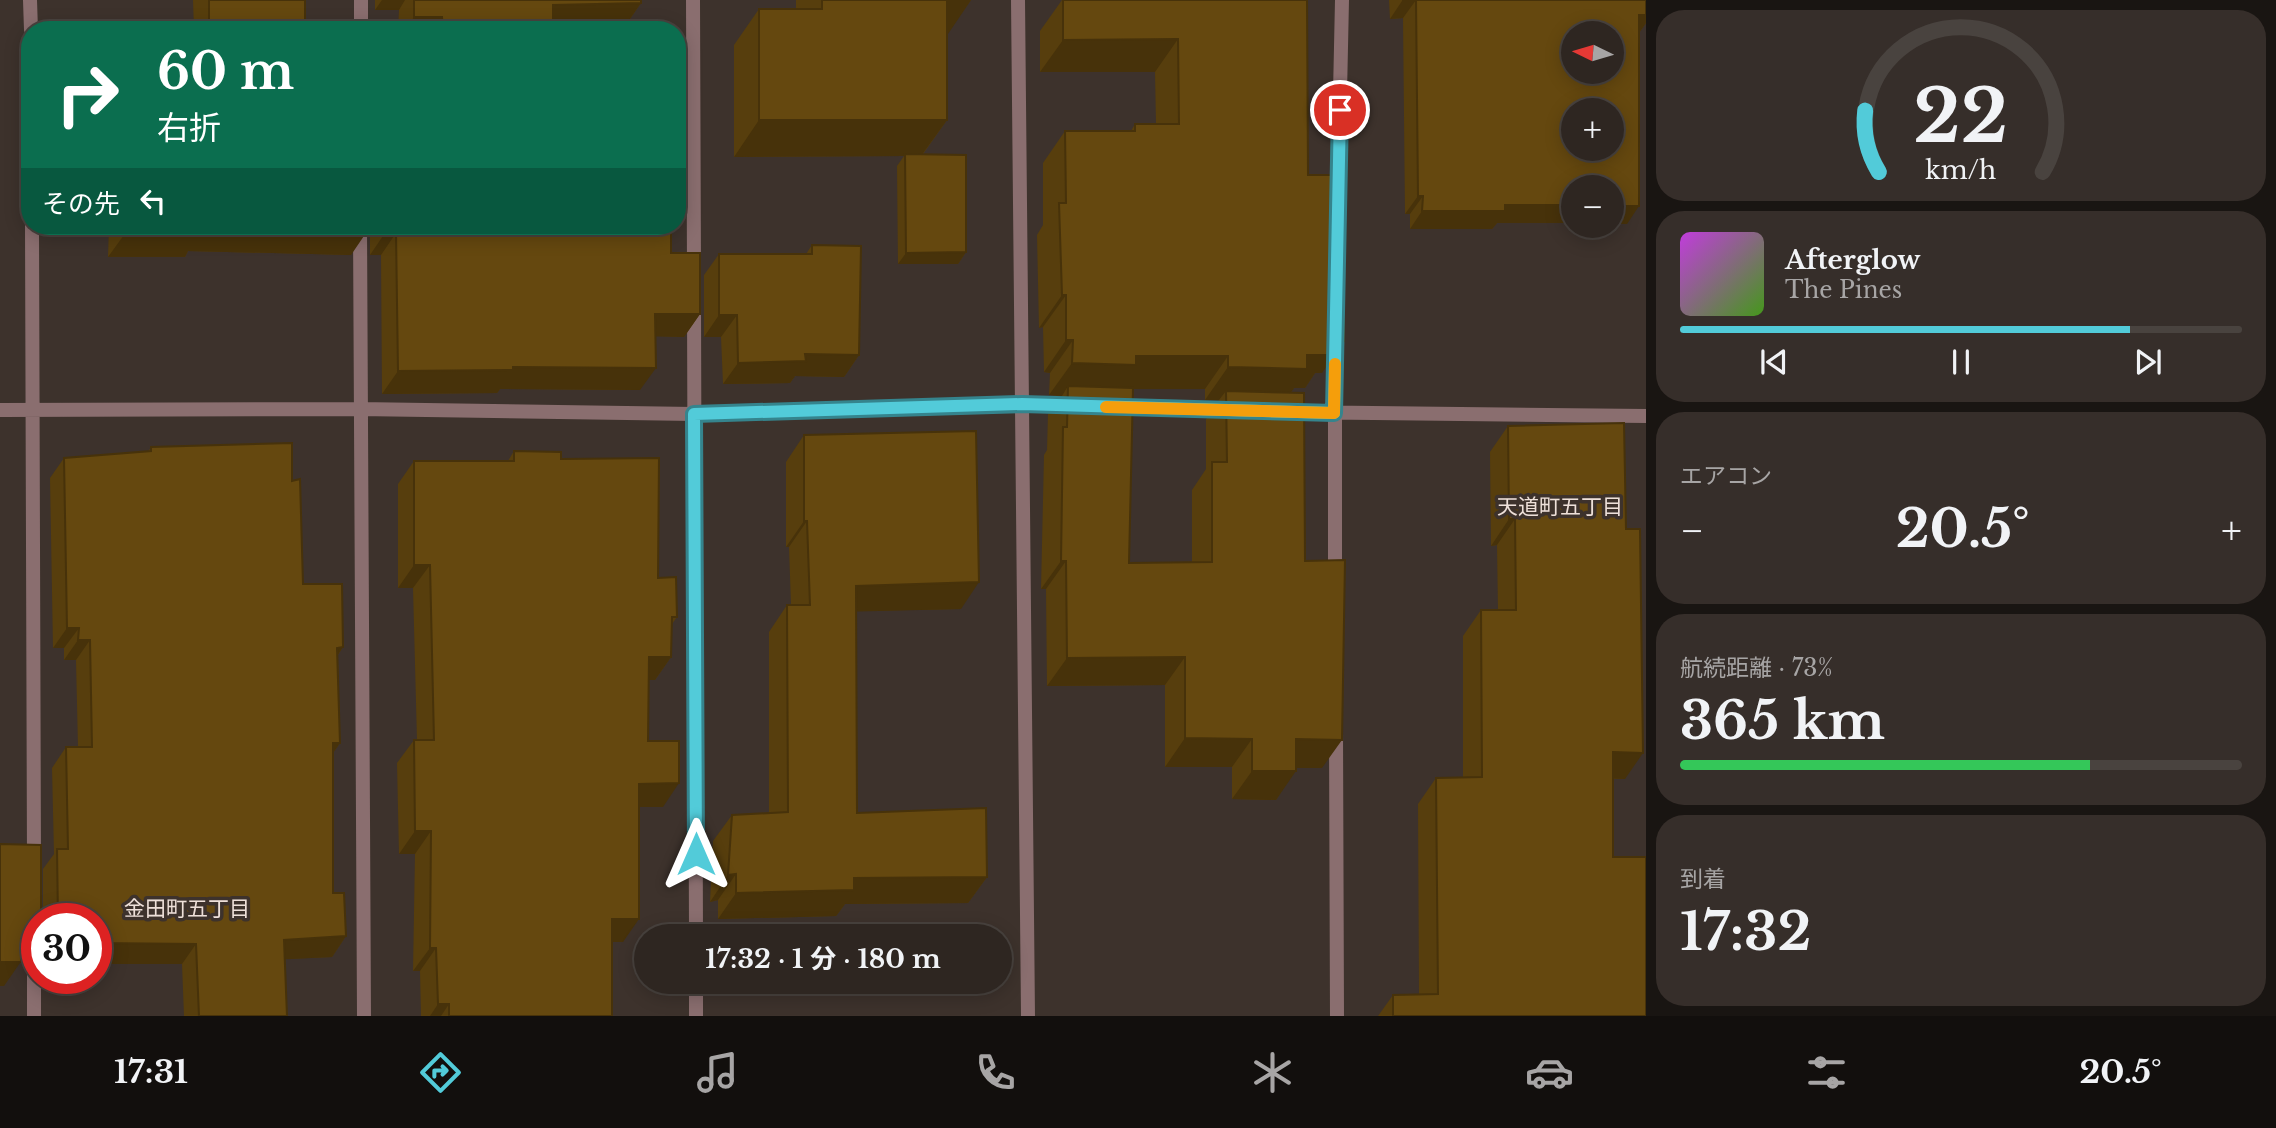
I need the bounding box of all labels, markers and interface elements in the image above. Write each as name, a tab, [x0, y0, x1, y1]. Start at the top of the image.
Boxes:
north arrow	[1561, 21, 1624, 84]
map controls	[1561, 21, 1624, 238]
text: 60 m	[157, 41, 294, 102]
icon: right	[42, 49, 133, 140]
text: 22	[1914, 71, 2008, 162]
pin	[1310, 80, 1370, 140]
icon: arrive	[1321, 91, 1359, 129]
button: +	[1561, 98, 1624, 161]
text: 右折	[157, 108, 221, 148]
text: km/h	[1926, 154, 1996, 185]
button: −	[1561, 175, 1624, 238]
icon: left	[134, 182, 172, 220]
text: その先	[42, 188, 120, 220]
text: Afterglow	[1785, 244, 1921, 276]
text: The Pines	[1785, 276, 1902, 304]
icon: previous	[1755, 343, 1793, 381]
icon: pause	[1942, 343, 1980, 381]
icon: next	[2129, 343, 2167, 381]
text: エアコン	[1680, 462, 1772, 490]
district label: 天道町五丁目	[1497, 494, 1623, 520]
text: 20.5°	[1896, 497, 2030, 561]
text: −	[1680, 507, 1704, 554]
text: +	[2221, 507, 2242, 554]
text: 航続距離 · 73%	[1680, 654, 1833, 682]
text: 365 km	[1680, 689, 1885, 753]
position arrow	[659, 817, 733, 891]
text: 到着	[1680, 865, 1726, 893]
district label: 金田町五丁目	[124, 896, 250, 922]
text: 17:32	[1680, 900, 1811, 964]
speed limit sign: 30	[21, 903, 112, 994]
text: 17:32 · 1 分 · 180 m	[705, 943, 941, 975]
icon: directions	[416, 1048, 465, 1097]
icon: music	[693, 1048, 742, 1097]
icon: phone	[971, 1048, 1020, 1097]
icon: climate	[1248, 1048, 1297, 1097]
icon: car	[1525, 1048, 1574, 1097]
icon: filters	[1802, 1048, 1851, 1097]
text: 17:31	[114, 1052, 188, 1092]
text: 20.5°	[2079, 1052, 2162, 1092]

